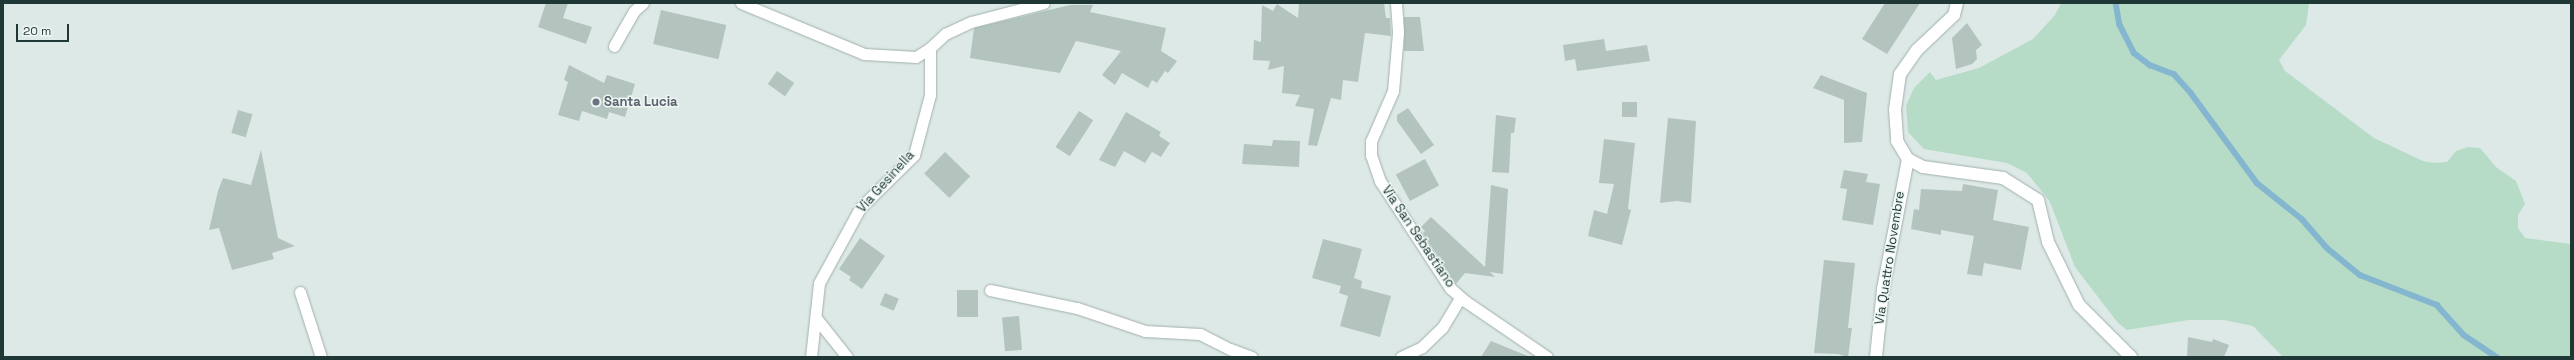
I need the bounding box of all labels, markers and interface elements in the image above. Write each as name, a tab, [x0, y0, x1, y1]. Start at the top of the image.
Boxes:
scale bar	[18, 16, 71, 42]
text: 20 m	[23, 23, 51, 39]
place label: Santa Lucia	[604, 94, 678, 110]
marker: Santa Lucia	[591, 97, 601, 107]
street label: Via Gesinella	[854, 148, 918, 216]
street label: Via San Sebastiano	[1378, 183, 1458, 291]
street label: Via Quattro Novembre	[1872, 190, 1908, 326]

